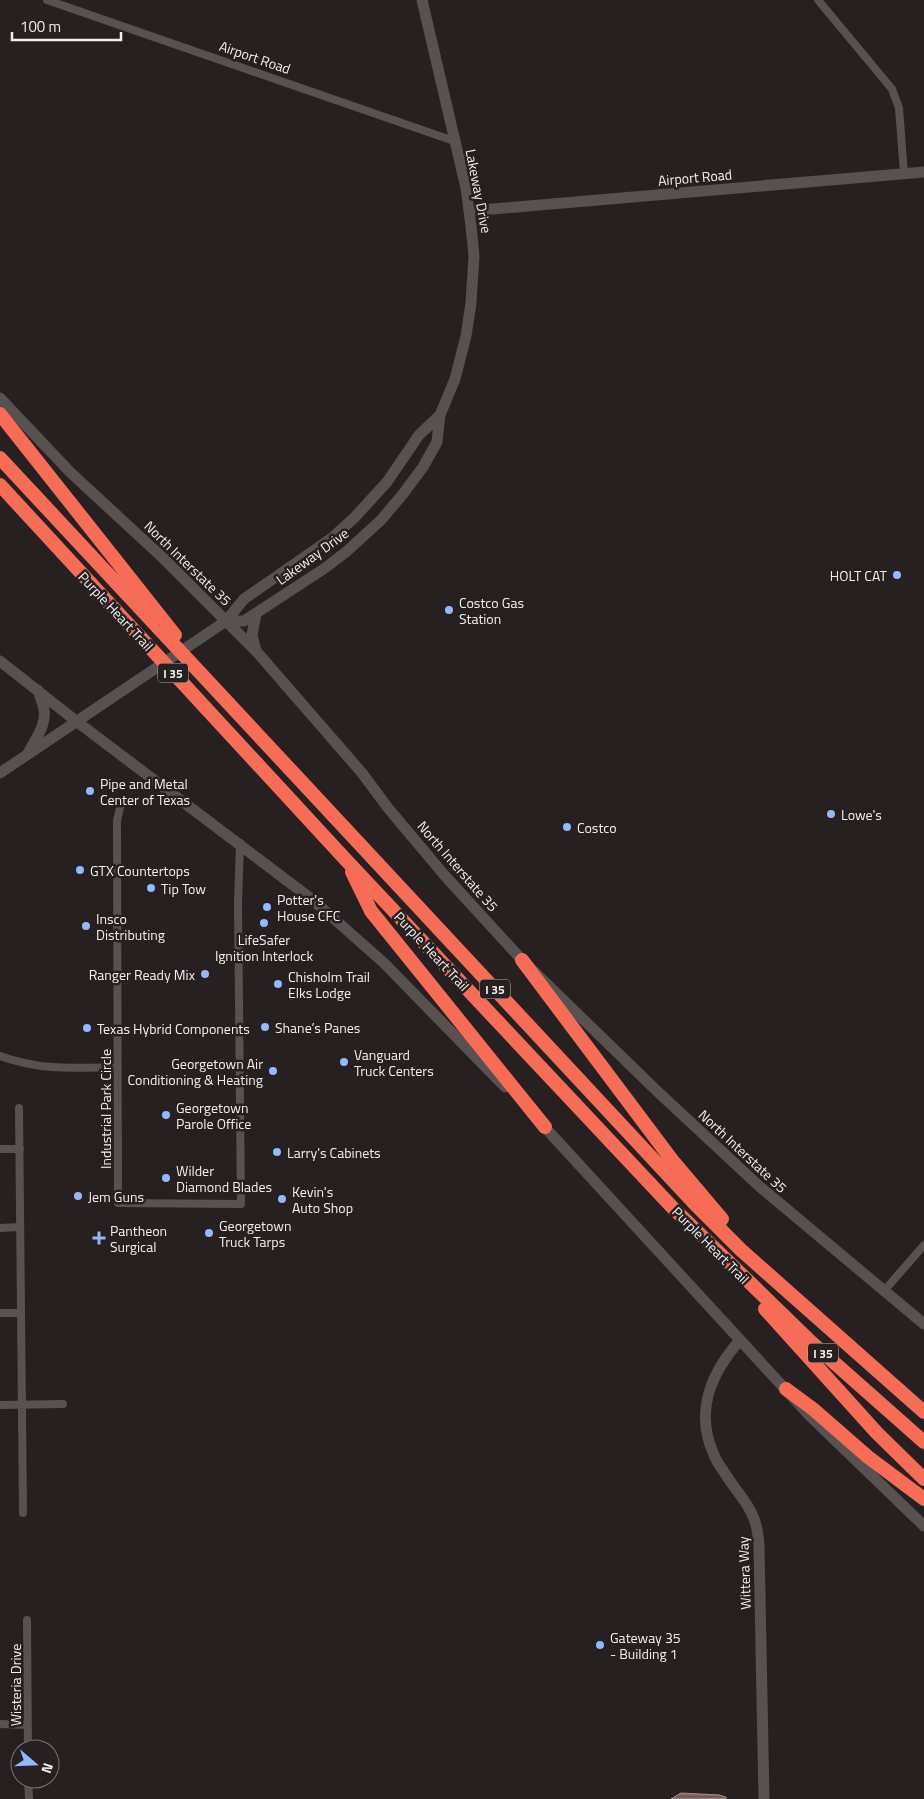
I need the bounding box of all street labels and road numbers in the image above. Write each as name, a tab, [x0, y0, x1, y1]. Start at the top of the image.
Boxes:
street label: Airport Road	[217, 35, 293, 79]
street label: Lakeway Drive	[461, 147, 497, 235]
street label: Airport Road	[657, 163, 733, 191]
street label: North Interstate 35	[140, 516, 236, 610]
street label: Lakeway Drive	[271, 522, 353, 590]
street label: Purple Heart Trail	[74, 567, 158, 655]
road number: I 35	[158, 664, 188, 682]
street label: North Interstate 35	[413, 816, 503, 916]
street label: Purple Heart Trail	[390, 907, 474, 995]
road number: I 35	[480, 980, 510, 999]
street label: Industrial Park Circle	[95, 1049, 116, 1169]
street label: North Interstate 35	[694, 1104, 792, 1198]
street label: Purple Heart Trail	[668, 1202, 754, 1288]
road number: I 35	[808, 1344, 838, 1362]
street label: Wittera Way	[732, 1536, 756, 1610]
street label: Wisteria Drive	[5, 1644, 26, 1726]

